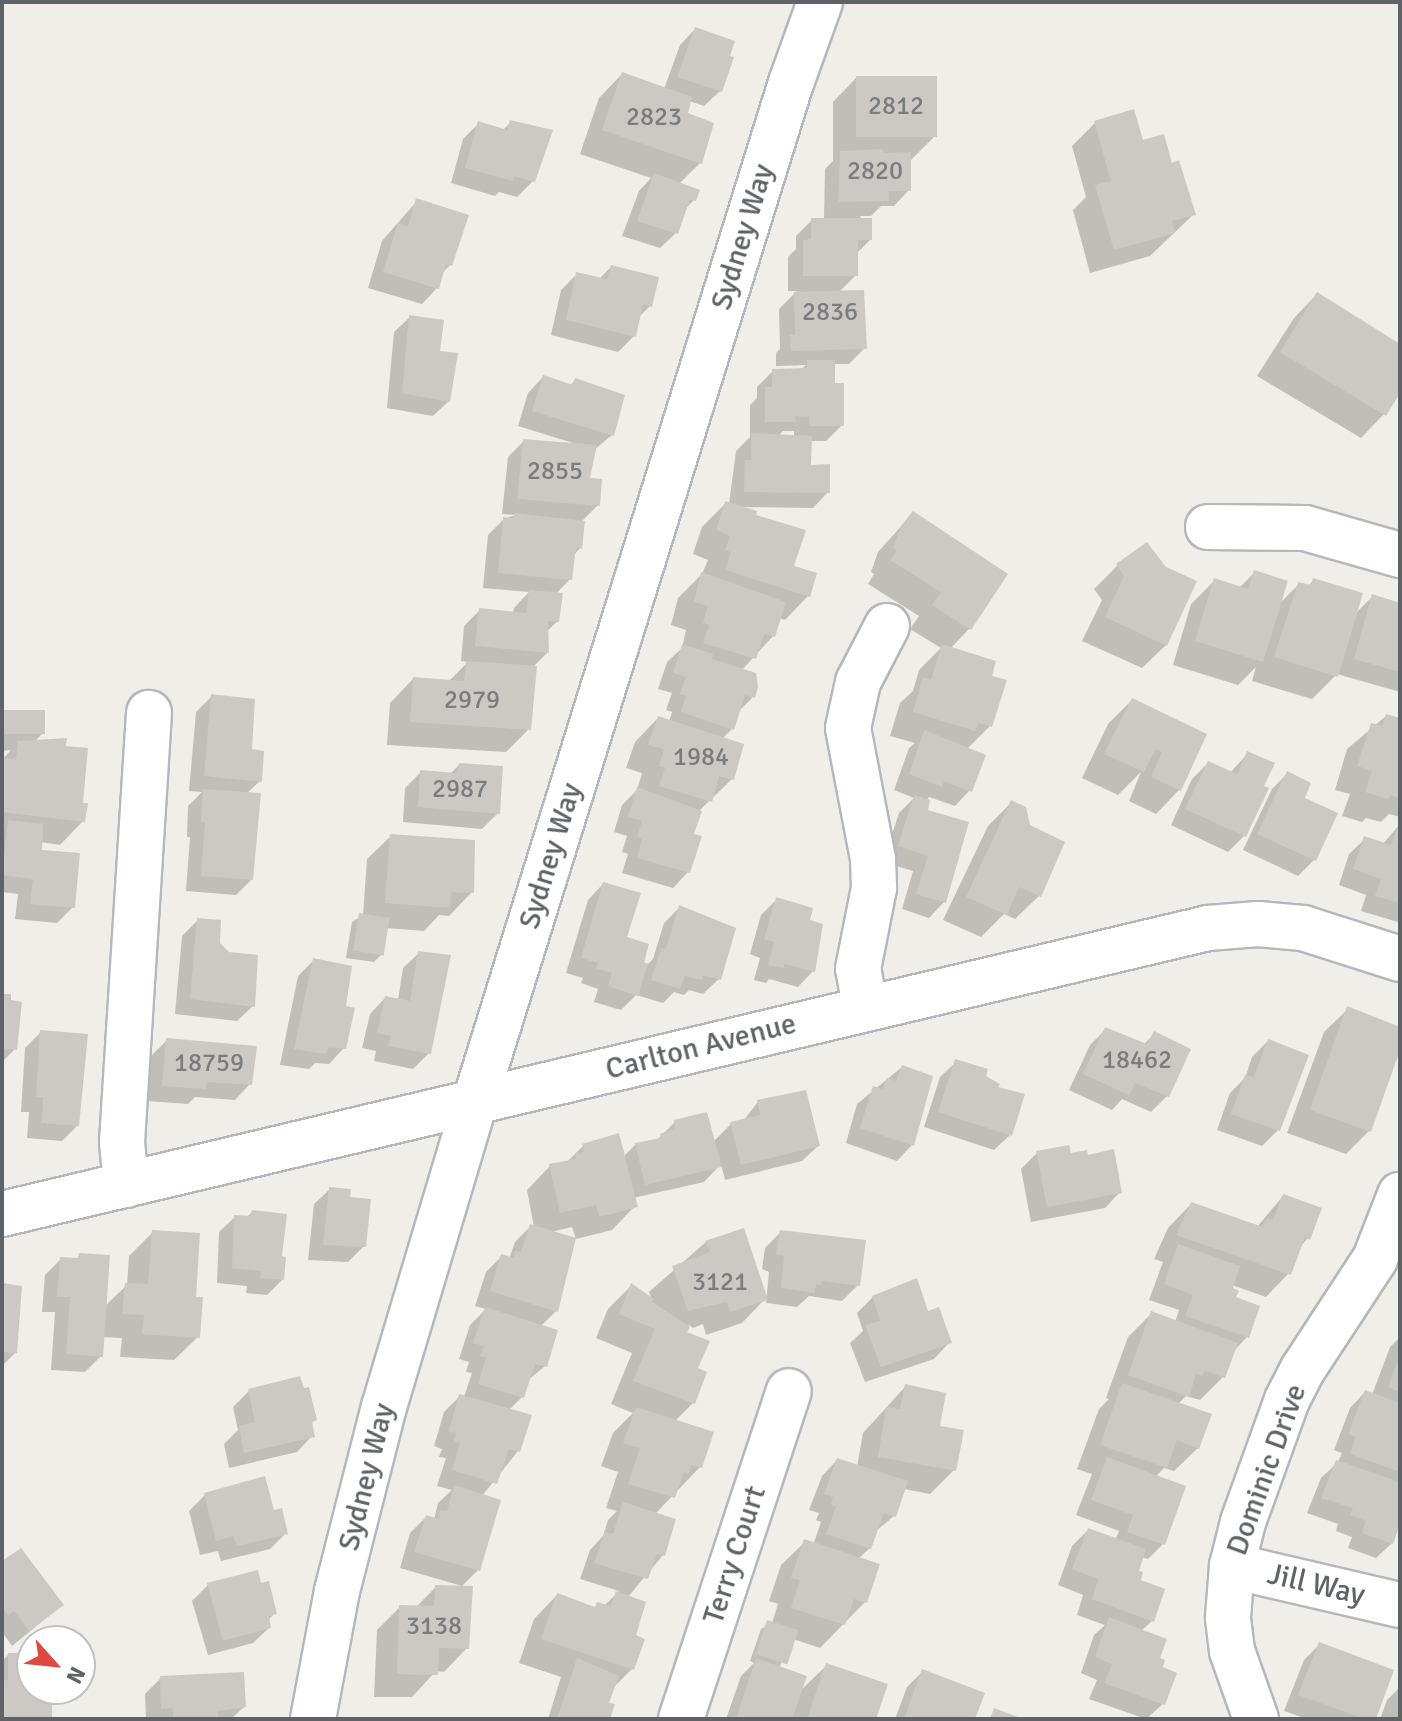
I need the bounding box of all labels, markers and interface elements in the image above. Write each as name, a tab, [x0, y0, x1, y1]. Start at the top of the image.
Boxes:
house number: 2812	[868, 91, 924, 123]
house number: 2823	[626, 102, 682, 134]
house number: 2820	[847, 156, 903, 188]
street label: Sydney Way	[704, 160, 782, 314]
house number: 2836	[802, 297, 858, 329]
house number: 2855	[527, 456, 583, 488]
house number: 2979	[444, 685, 500, 717]
house number: 1984	[673, 742, 729, 774]
house number: 2987	[432, 774, 488, 806]
street label: Sydney Way	[512, 779, 590, 933]
street label: Carlton Avenue	[602, 1006, 800, 1088]
house number: 18462	[1102, 1045, 1172, 1077]
house number: 18759	[174, 1048, 244, 1080]
house number: 3121	[692, 1267, 748, 1299]
street label: Dominic Drive	[1219, 1380, 1315, 1560]
street label: Sydney Way	[331, 1400, 403, 1554]
street label: Terry Court	[696, 1482, 774, 1628]
street label: Jill Way	[1264, 1556, 1368, 1614]
house number: 3138	[406, 1611, 462, 1643]
north arrow	[16, 1625, 96, 1705]
text: N	[61, 1662, 92, 1688]

